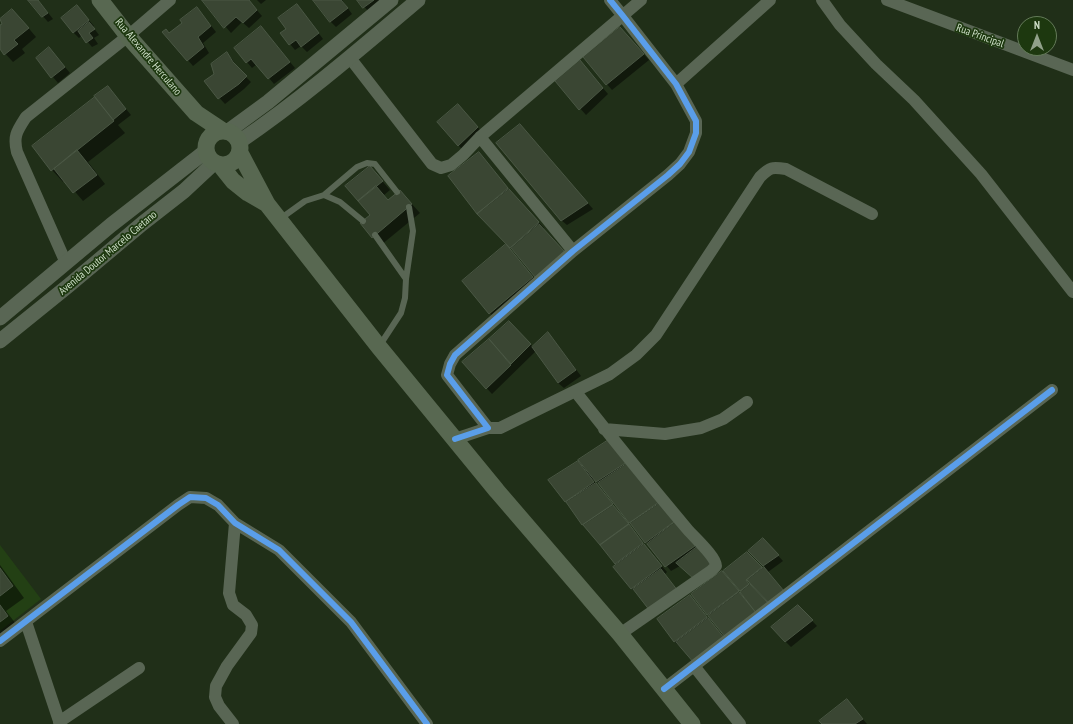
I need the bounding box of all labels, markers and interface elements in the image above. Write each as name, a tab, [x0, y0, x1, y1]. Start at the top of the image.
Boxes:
street label: Rua Alexandre Herculano	[112, 16, 184, 98]
north arrow	[1017, 16, 1057, 56]
text: N	[1034, 18, 1040, 32]
street label: Rua Principal	[954, 21, 1006, 51]
street label: Avenida Doutor Marcelo Caetano	[56, 208, 160, 298]

